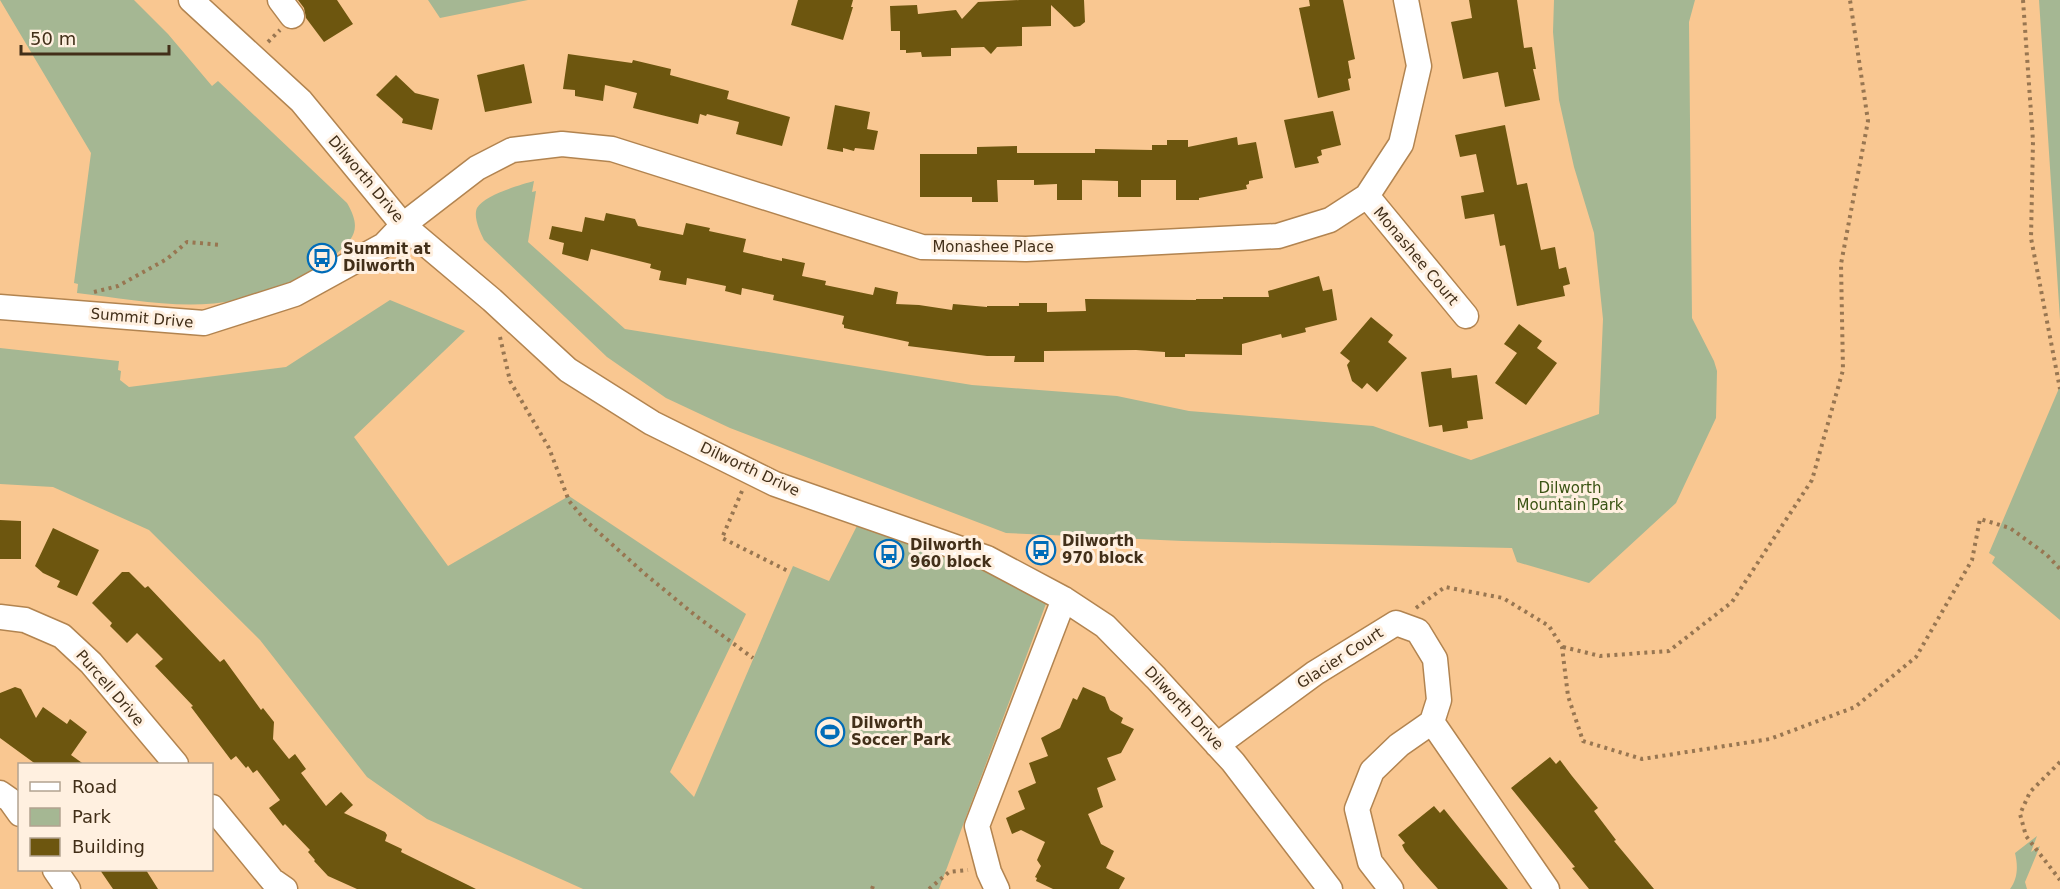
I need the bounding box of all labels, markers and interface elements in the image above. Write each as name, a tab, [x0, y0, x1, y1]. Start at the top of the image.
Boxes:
scale bar	[21, 18, 170, 56]
text: 50 m	[30, 28, 76, 49]
street label: Dilworth Drive	[325, 132, 407, 226]
street label: Monashee Court	[1370, 203, 1462, 309]
street label: Monashee Place	[932, 238, 1054, 256]
place label: Summit at Dilworth	[343, 240, 431, 275]
bus stop icon: Summit at Dilworth	[306, 242, 338, 274]
street label: Summit Drive	[90, 305, 194, 331]
street label: Dilworth Drive	[697, 438, 803, 500]
park label: Dilworth Mountain Park	[1516, 479, 1624, 514]
place label: Dilworth 970 block	[1062, 532, 1145, 567]
bus stop icon: Dilworth 970 block	[1025, 534, 1057, 566]
place label: Dilworth 960 block	[910, 536, 993, 571]
bus stop icon: Dilworth 960 block	[873, 538, 905, 570]
street label: Glacier Court	[1294, 623, 1386, 692]
street label: Purcell Drive	[72, 646, 148, 730]
street label: Dilworth Drive	[1141, 662, 1227, 754]
place label: Dilworth Soccer Park	[851, 714, 952, 749]
sports icon: Dilworth Soccer Park	[814, 716, 846, 748]
legend	[18, 763, 213, 871]
text: Road	[72, 776, 117, 797]
text: Park	[72, 806, 111, 827]
text: Building	[72, 836, 145, 857]

